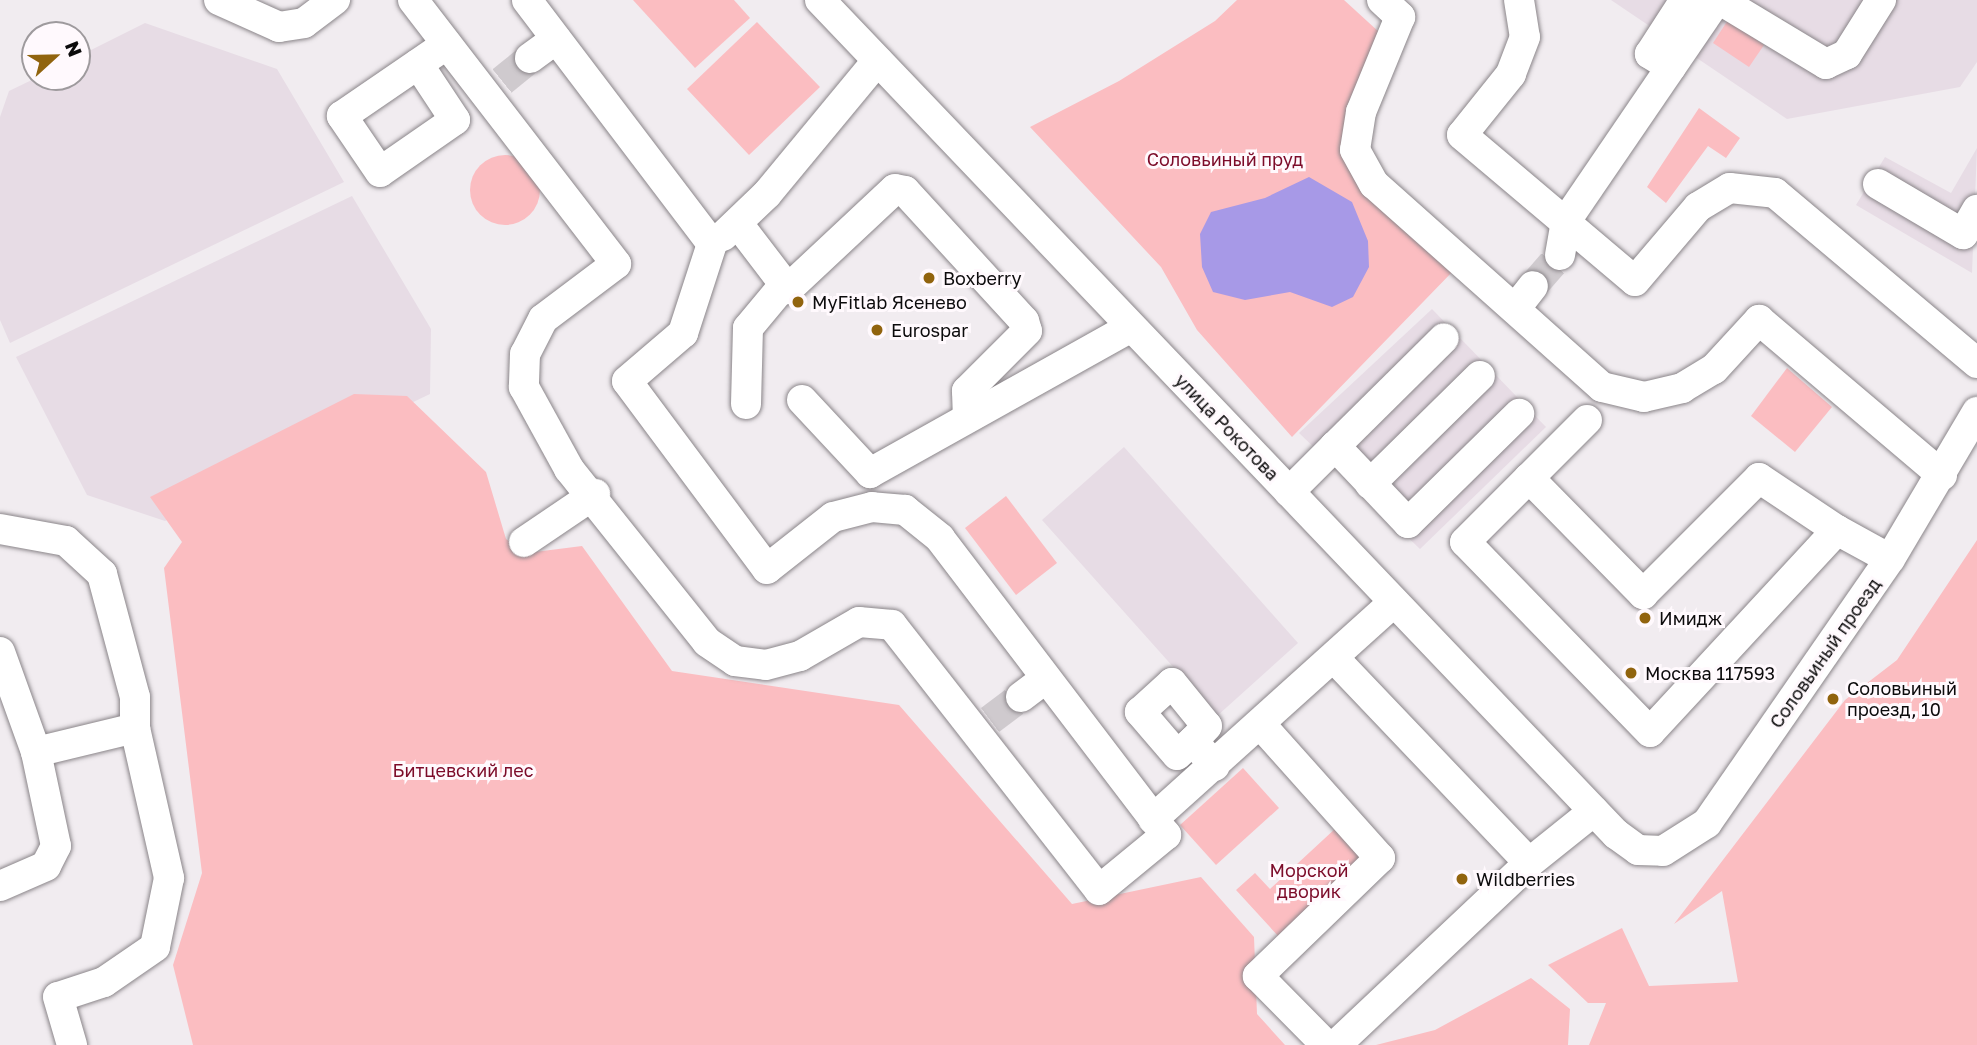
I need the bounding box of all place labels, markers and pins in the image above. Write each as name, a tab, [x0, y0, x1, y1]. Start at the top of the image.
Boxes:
place label: Boxberry	[943, 267, 1022, 289]
marker: Boxberry	[921, 270, 937, 286]
place label: MyFitlab Ясенево	[812, 291, 967, 313]
marker: MyFitlab Ясенево	[790, 294, 806, 310]
place label: Eurospar	[891, 319, 968, 341]
marker: Eurospar	[869, 322, 885, 338]
place label: Имидж	[1659, 607, 1722, 629]
marker: Имидж	[1637, 610, 1653, 626]
place label: Москва 117593	[1645, 662, 1775, 684]
marker: Москва 117593	[1623, 665, 1639, 681]
place label: Соловьиный проезд, 10	[1847, 678, 1957, 720]
marker: Соловьиный проезд, 10	[1825, 691, 1841, 707]
place label: Wildberries	[1476, 868, 1575, 890]
marker: Wildberries	[1454, 871, 1470, 887]

